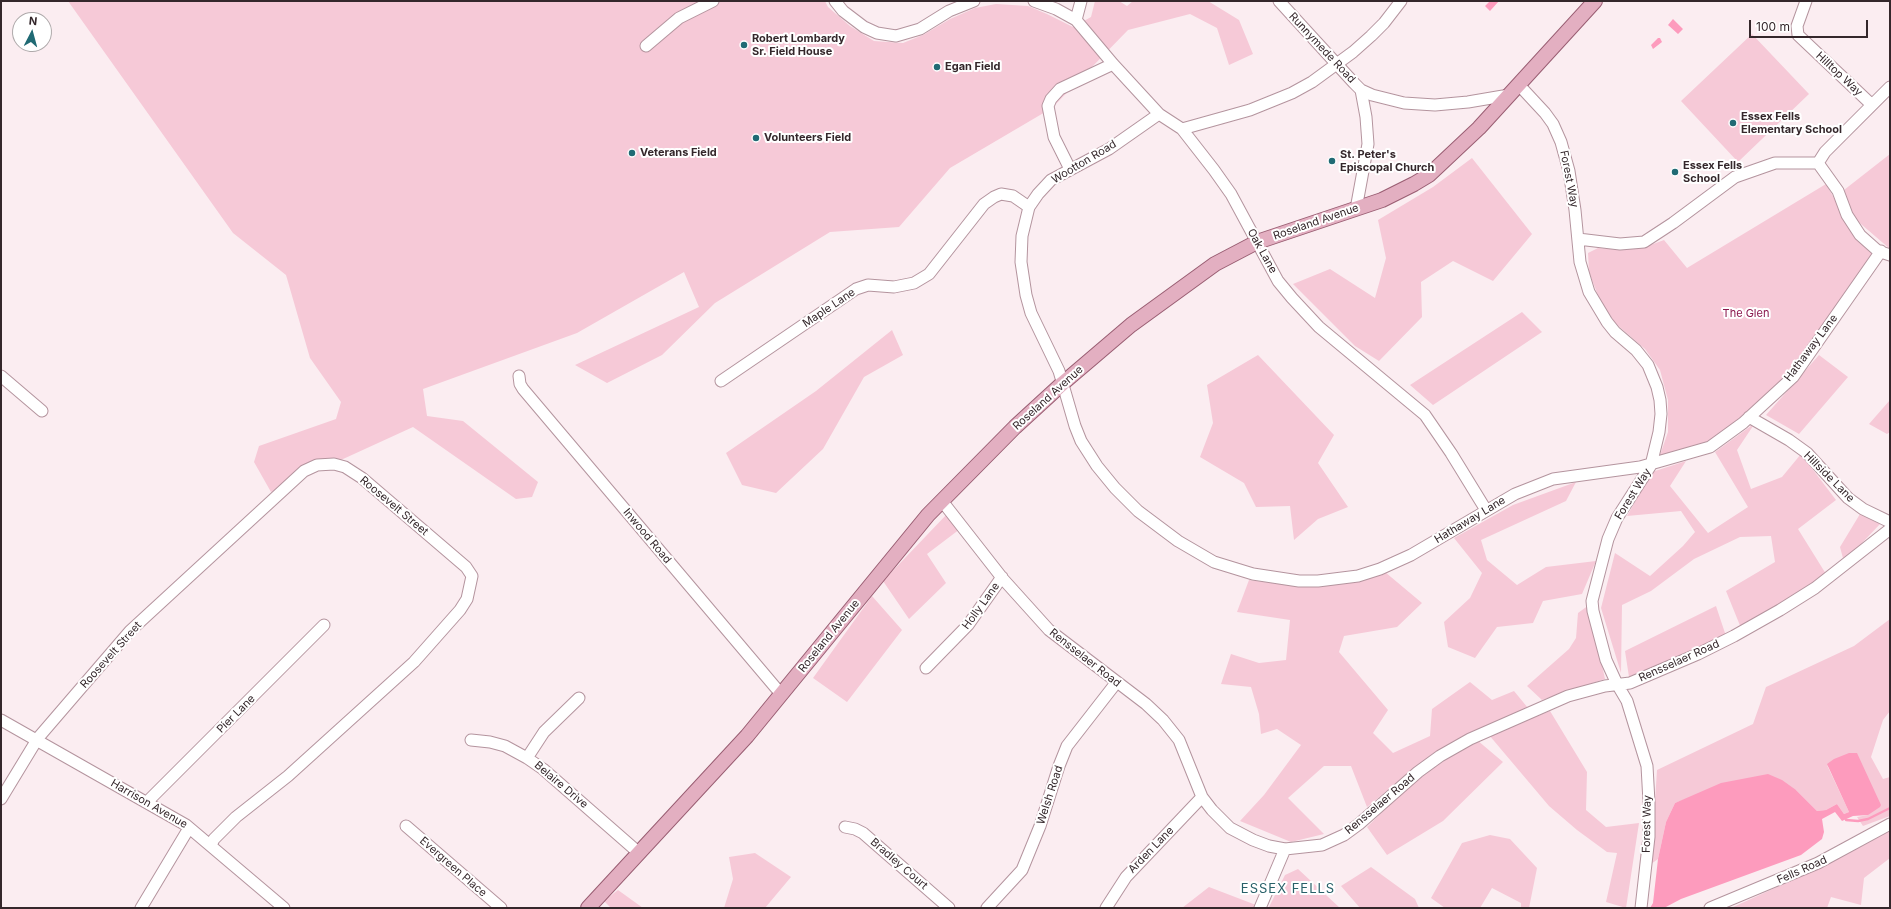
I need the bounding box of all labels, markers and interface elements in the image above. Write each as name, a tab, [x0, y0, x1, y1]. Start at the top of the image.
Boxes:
street label: Runnymede Road	[1286, 10, 1358, 86]
north arrow	[12, 12, 52, 52]
scale bar	[1751, 12, 1870, 38]
text: N	[28, 14, 38, 28]
text: 100 m	[1756, 19, 1790, 34]
place label: Robert Lombardy Sr. Field House	[752, 32, 845, 58]
marker: Robert Lombardy Sr. Field House	[739, 40, 749, 50]
street label: Hilltop Way	[1813, 49, 1865, 99]
place label: Egan Field	[945, 60, 1000, 74]
marker: Egan Field	[932, 62, 942, 72]
place label: Essex Fells Elementary School	[1741, 110, 1842, 136]
marker: Essex Fells Elementary School	[1728, 118, 1738, 128]
place label: Volunteers Field	[764, 131, 851, 145]
marker: Volunteers Field	[751, 133, 761, 143]
street label: Wootton Road	[1049, 138, 1119, 186]
place label: Veterans Field	[640, 146, 717, 160]
marker: Veterans Field	[627, 148, 637, 158]
place label: St. Peter's Episcopal Church	[1340, 148, 1434, 174]
street label: Forest Way	[1557, 149, 1581, 209]
marker: St. Peter's Episcopal Church	[1327, 156, 1337, 166]
place label: Essex Fells School	[1683, 159, 1742, 185]
marker: Essex Fells School	[1670, 167, 1680, 177]
street label: Roseland Avenue	[1272, 201, 1360, 243]
street label: Oak Lane	[1244, 226, 1280, 276]
street label: Maple Lane	[800, 286, 858, 330]
park label: The Glen	[1723, 307, 1769, 321]
street label: Hathaway Lane	[1782, 312, 1840, 384]
street label: Roseland Avenue	[1010, 363, 1086, 433]
street label: Hillside Lane	[1801, 449, 1857, 505]
street label: Forest Way	[1612, 466, 1654, 522]
street label: Roosevelt Street	[357, 474, 431, 538]
street label: Hathaway Lane	[1432, 494, 1508, 546]
street label: Inwood Road	[620, 506, 674, 566]
street label: Holly Lane	[960, 580, 1002, 632]
street label: Roseland Avenue	[796, 597, 862, 675]
street label: Roosevelt Street	[78, 619, 144, 691]
street label: Rensselaer Road	[1047, 626, 1123, 690]
street label: Rensselaer Road	[1637, 637, 1721, 685]
street label: Pier Lane	[214, 692, 258, 736]
street label: Belaire Drive	[532, 759, 590, 811]
street label: Welsh Road	[1034, 764, 1066, 826]
street label: Rensselaer Road	[1342, 771, 1418, 837]
street label: Harrison Avenue	[108, 777, 190, 831]
street label: Forest Way	[1640, 795, 1654, 853]
street label: Arden Lane	[1126, 824, 1176, 876]
street label: Evergreen Place	[417, 834, 489, 900]
street label: Bradley Court	[868, 836, 930, 892]
street label: Fells Road	[1775, 853, 1829, 887]
district label: ESSEX FELLS	[1241, 881, 1335, 897]

